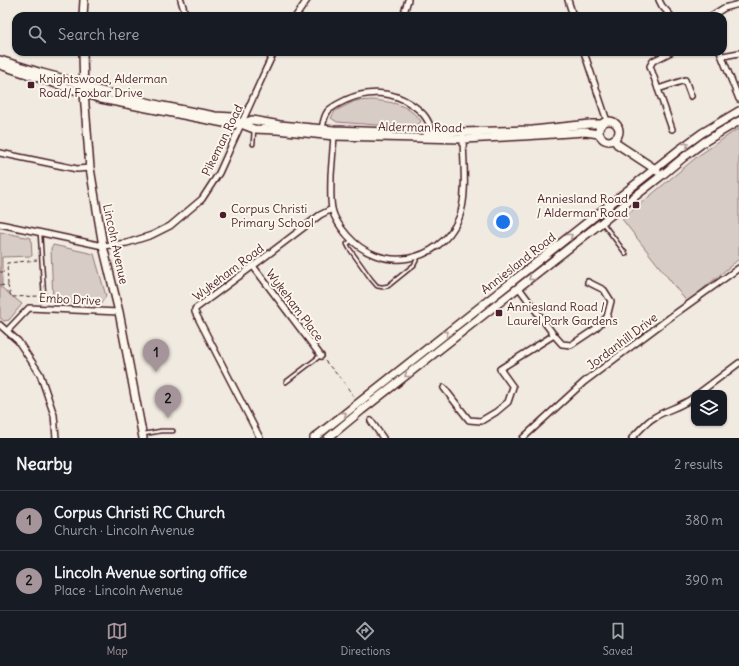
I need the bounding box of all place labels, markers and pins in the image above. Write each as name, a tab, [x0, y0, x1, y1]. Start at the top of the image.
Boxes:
place label: Knightswood, Alderman Road/ Foxbar Drive	[39, 71, 168, 100]
marker: Knightswood, Alderman Road/ Foxbar Drive	[26, 80, 36, 90]
place label: Anniesland Road / Alderman Road	[537, 191, 628, 220]
marker: Anniesland Road / Alderman Road	[631, 200, 641, 210]
place label: Corpus Christi Primary School	[231, 201, 314, 230]
marker: Corpus Christi Primary School	[218, 210, 228, 220]
place label: Anniesland Road / Laurel Park Gardens	[507, 299, 618, 328]
marker: Anniesland Road / Laurel Park Gardens	[494, 308, 504, 318]
pin: 1	[143, 339, 169, 372]
pin: 2	[155, 385, 181, 418]

